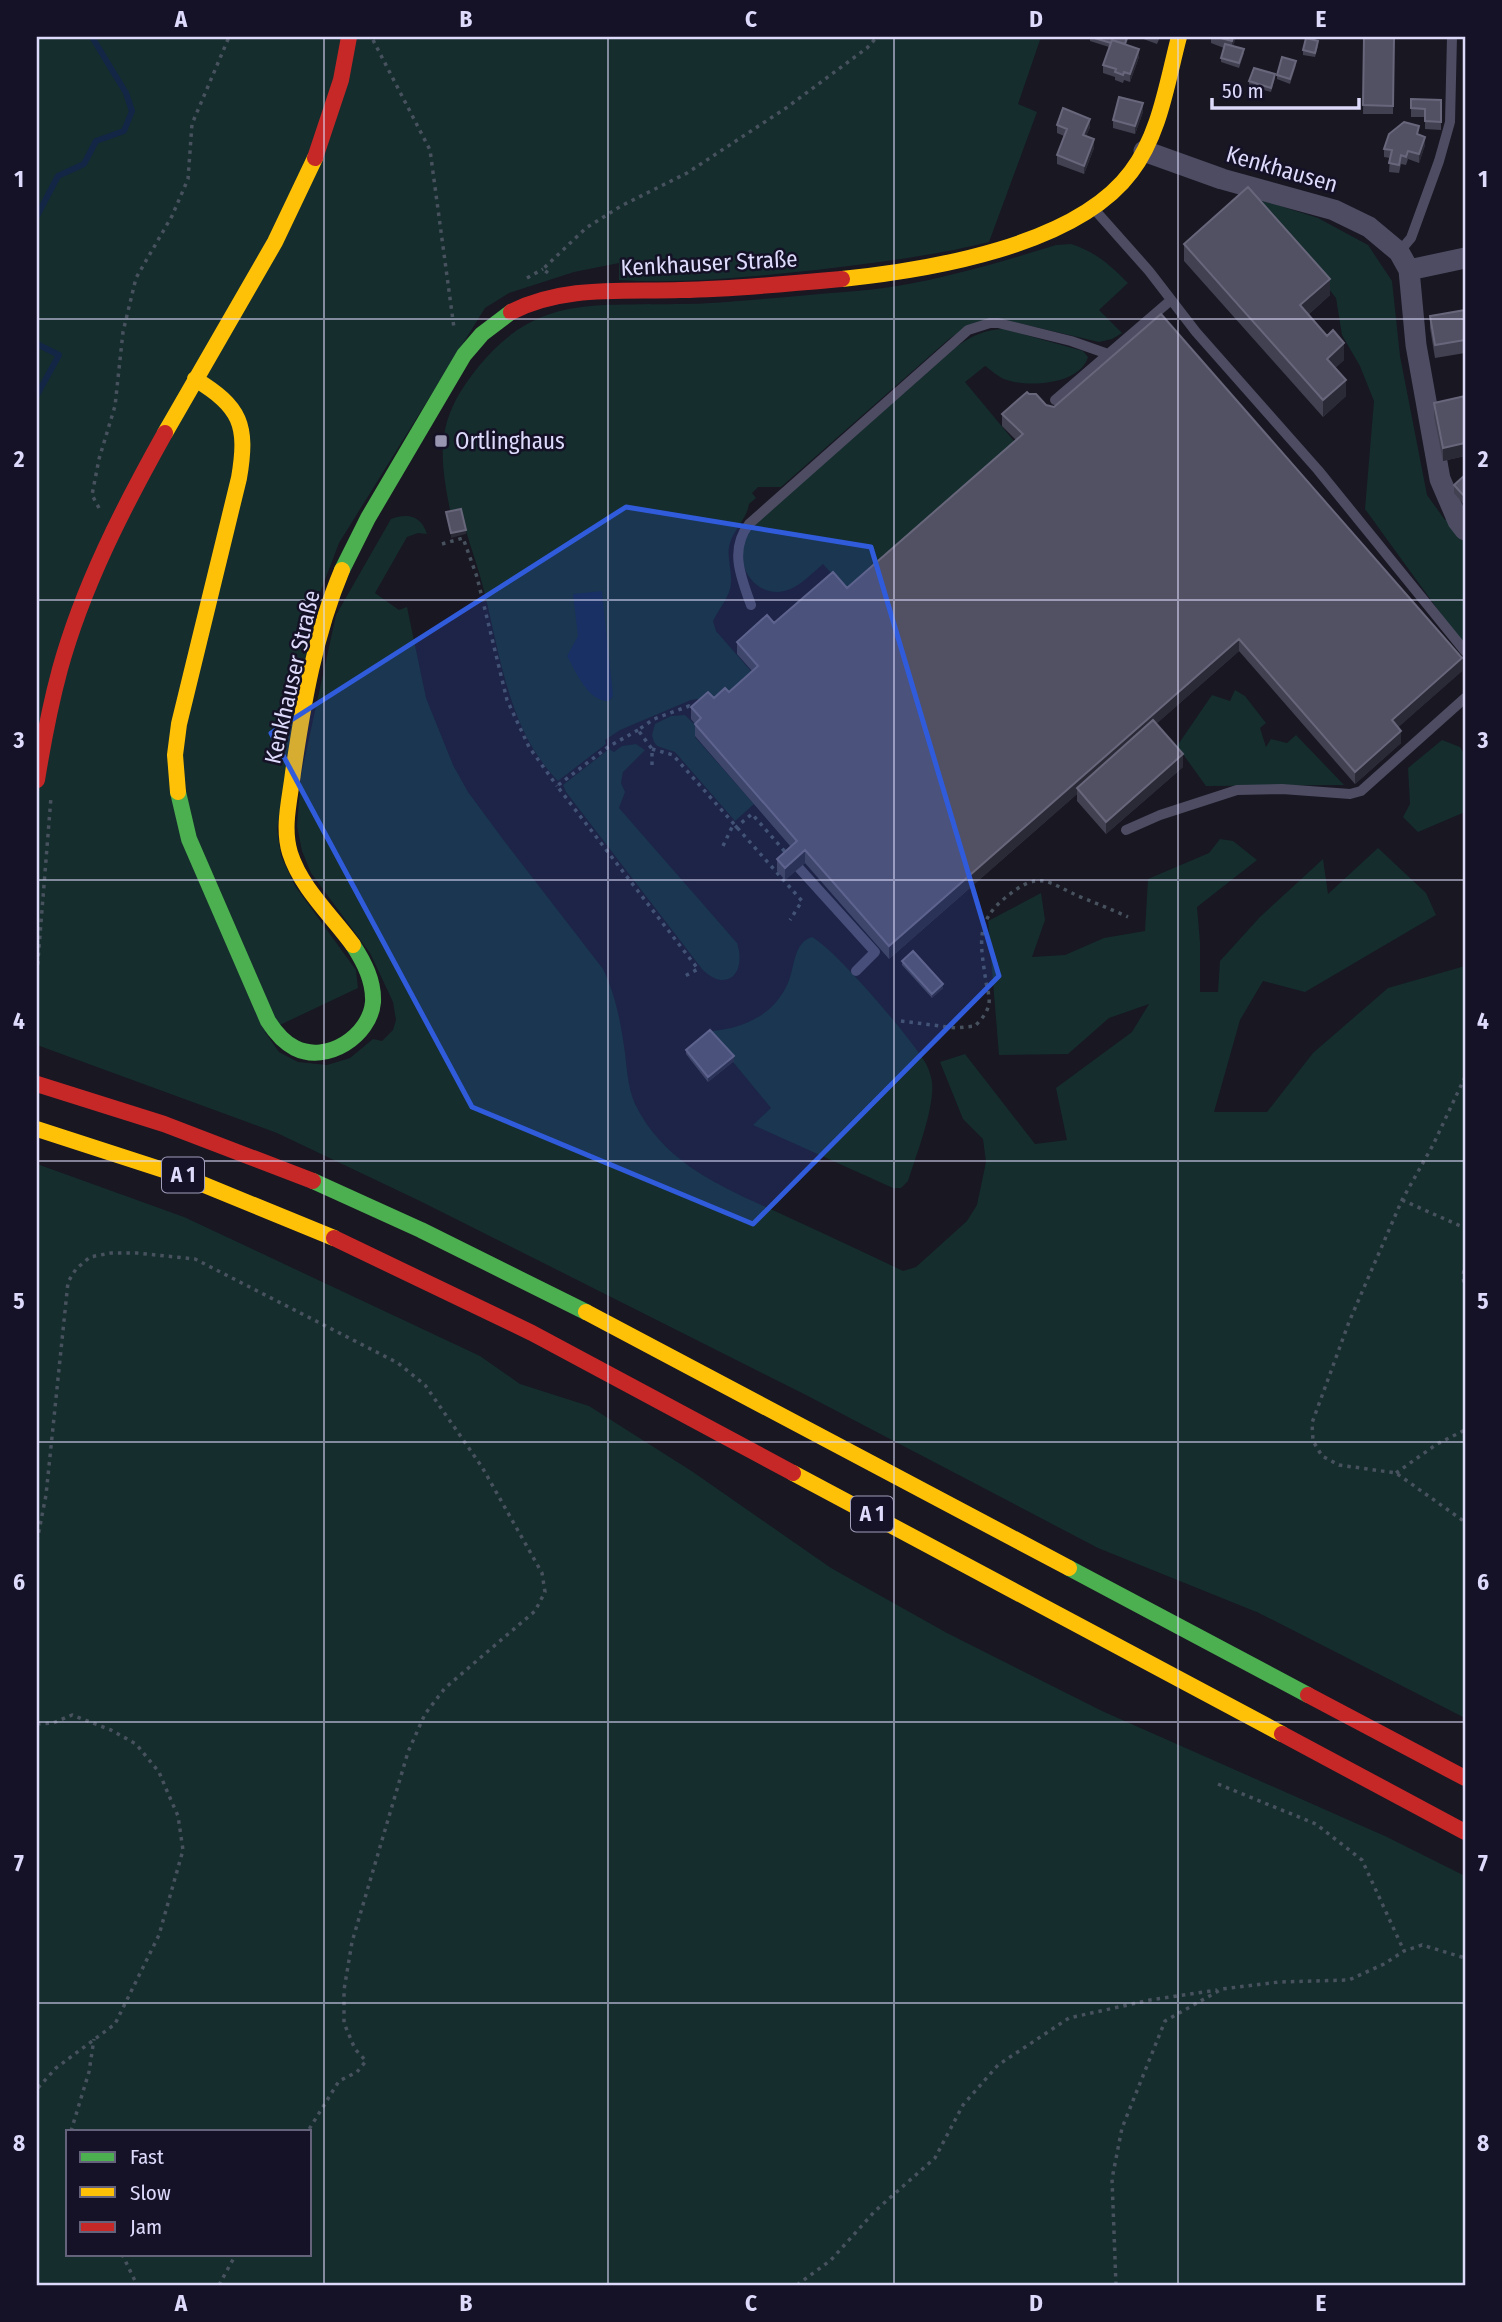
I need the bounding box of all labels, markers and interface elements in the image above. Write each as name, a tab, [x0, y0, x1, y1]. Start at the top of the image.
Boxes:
text: A	[174, 5, 188, 33]
text: B	[460, 5, 473, 33]
text: C	[745, 5, 757, 33]
text: D	[1029, 5, 1043, 33]
text: E	[1316, 5, 1327, 33]
scale bar	[1212, 66, 1358, 110]
text: 50 m	[1222, 78, 1264, 104]
street label: Kenkhausen	[1223, 140, 1341, 198]
text: 1	[14, 165, 24, 193]
text: 1	[1478, 165, 1488, 193]
street label: Kenkhauser Straße	[620, 244, 798, 282]
place label: Ortlinghaus	[455, 427, 565, 455]
marker: Ortlinghaus	[433, 433, 449, 449]
text: 2	[13, 445, 25, 473]
text: 2	[1477, 445, 1489, 473]
street label: Kenkhauser Straße	[258, 587, 326, 767]
text: 3	[13, 726, 25, 754]
text: 3	[1477, 726, 1489, 754]
text: 4	[13, 1007, 25, 1035]
text: 4	[1477, 1007, 1489, 1035]
road number: A 1	[162, 1158, 204, 1192]
text: 5	[13, 1287, 25, 1315]
text: 5	[1477, 1287, 1489, 1315]
road number: A 1	[851, 1496, 893, 1532]
text: 6	[13, 1568, 25, 1596]
text: 6	[1477, 1568, 1489, 1596]
text: 7	[14, 1849, 24, 1877]
text: 7	[1478, 1849, 1488, 1877]
text: 8	[13, 2129, 25, 2157]
text: 8	[1477, 2129, 1489, 2157]
legend	[66, 2130, 312, 2256]
text: Fast	[130, 2144, 164, 2170]
text: Slow	[130, 2180, 171, 2206]
text: Jam	[130, 2214, 162, 2240]
text: A	[174, 2289, 188, 2317]
text: B	[460, 2289, 473, 2317]
text: C	[745, 2289, 757, 2317]
text: D	[1029, 2289, 1043, 2317]
text: E	[1316, 2289, 1327, 2317]

